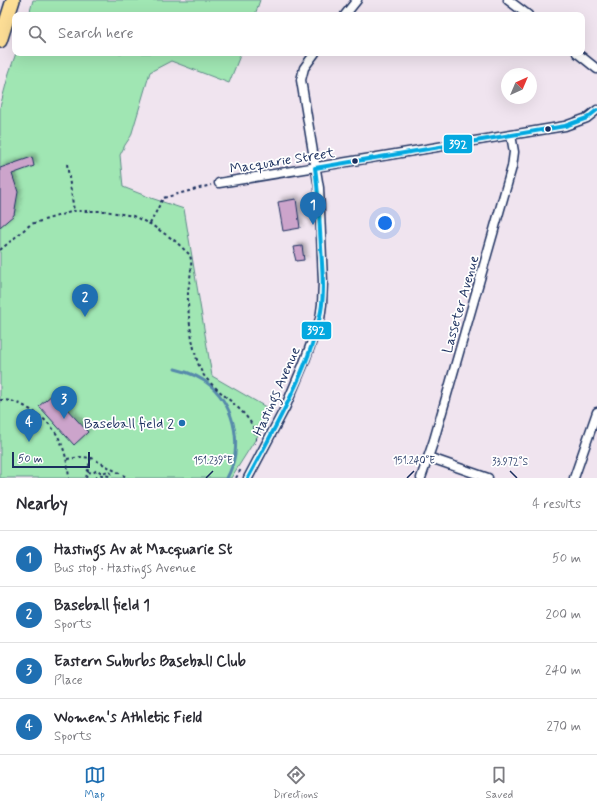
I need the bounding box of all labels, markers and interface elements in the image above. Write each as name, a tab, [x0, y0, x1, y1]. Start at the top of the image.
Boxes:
search box	[12, 12, 585, 56]
icon: search	[26, 23, 48, 45]
text: Search here	[58, 24, 134, 44]
north arrow	[501, 68, 537, 104]
unlabelled marker	[543, 124, 553, 134]
line badge: 392	[443, 134, 473, 154]
text: 392	[449, 138, 467, 152]
street label: Macquarie Street	[228, 144, 337, 178]
unlabelled marker	[350, 156, 360, 166]
pin: 1	[300, 192, 326, 225]
your location	[375, 213, 395, 233]
street label: Lasseter Avenue	[438, 253, 484, 355]
pin: 2	[72, 284, 98, 317]
line badge: 392	[301, 321, 332, 340]
text: 392	[307, 324, 325, 338]
street label: Hastings Avenue	[249, 344, 307, 440]
pin: 3	[51, 386, 77, 419]
pin: 4	[16, 409, 42, 442]
place label: Baseball field 2	[84, 415, 174, 433]
marker: Baseball field 2	[177, 418, 187, 428]
scale bar	[12, 450, 90, 469]
text: 50 m	[18, 452, 43, 466]
text: 151.239°E	[193, 454, 233, 468]
text: 151.240°E	[393, 454, 435, 468]
text: 33.972°S	[492, 455, 528, 469]
text: Nearby	[16, 493, 68, 515]
text: 4 results	[532, 496, 581, 513]
text: Hastings Av at Macquarie St	[54, 540, 232, 560]
text: 1	[26, 550, 32, 567]
text: 50 m	[552, 550, 581, 567]
text: Bus stop · Hastings Avenue	[54, 560, 196, 577]
text: Baseball field 1	[54, 596, 150, 616]
text: 2	[26, 606, 32, 623]
text: 200 m	[546, 606, 581, 623]
text: Sports	[54, 616, 92, 633]
text: Eastern Suburbs Baseball Club	[54, 652, 246, 672]
text: 3	[26, 662, 32, 679]
text: 240 m	[545, 662, 581, 679]
text: Place	[54, 672, 83, 689]
text: Women's Athletic Field	[54, 708, 202, 728]
text: 4	[25, 718, 33, 735]
text: 270 m	[546, 718, 581, 735]
text: Sports	[54, 728, 92, 745]
tab: Map	[84, 764, 106, 802]
tab: Directions	[273, 764, 318, 802]
tab: Saved	[486, 764, 513, 802]

